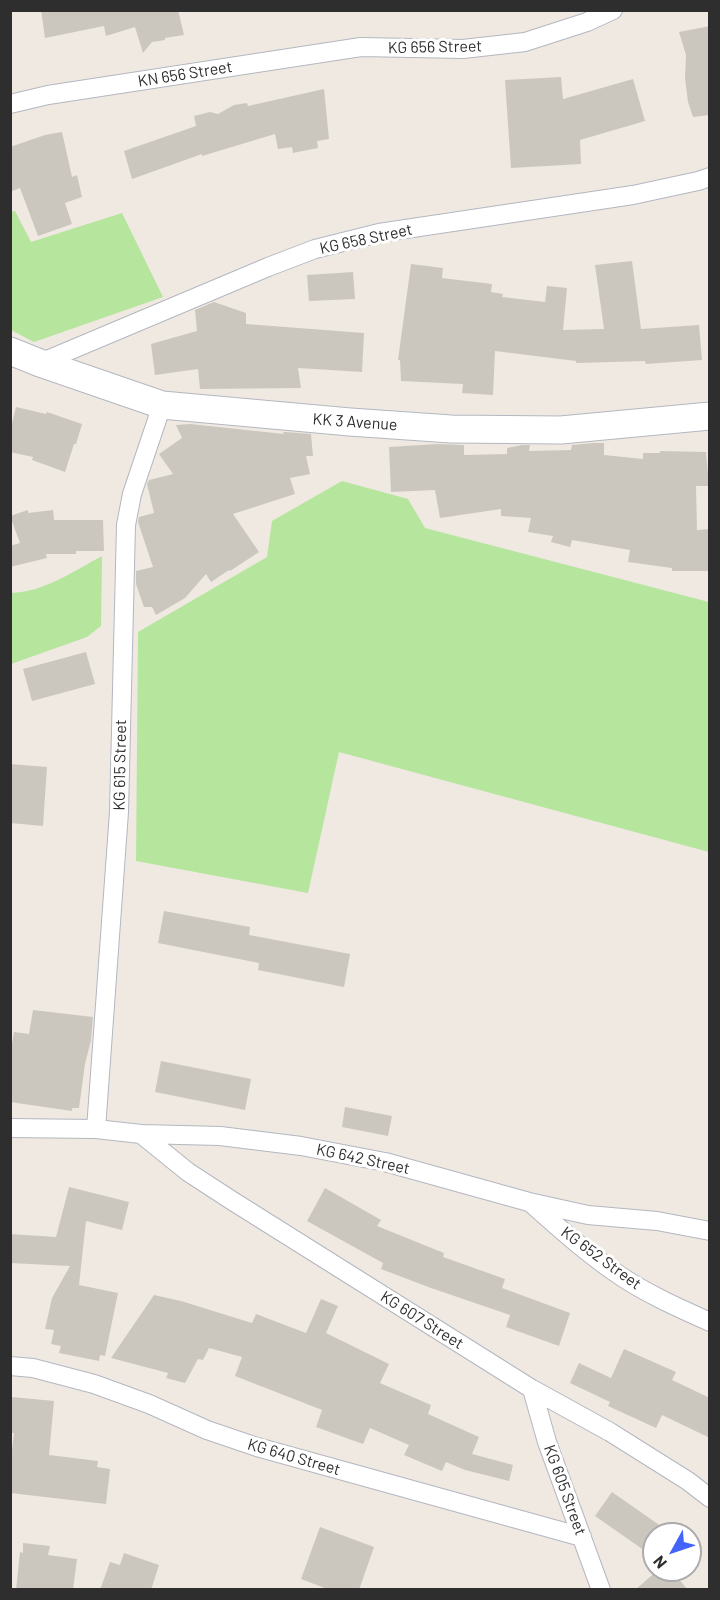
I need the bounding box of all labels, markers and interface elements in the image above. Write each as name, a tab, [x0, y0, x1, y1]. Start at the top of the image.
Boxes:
street label: KG 656 Street	[388, 37, 482, 57]
street label: KN 656 Street	[136, 57, 234, 91]
street label: KG 658 Street	[318, 220, 414, 258]
street label: KK 3 Avenue	[312, 409, 398, 435]
street label: KG 615 Street	[110, 719, 130, 811]
street label: KG 642 Street	[314, 1140, 412, 1178]
street label: KG 652 Street	[557, 1222, 645, 1294]
street label: KG 607 Street	[377, 1287, 467, 1353]
street label: KG 640 Street	[245, 1435, 343, 1479]
street label: KG 605 Street	[540, 1442, 590, 1538]
north arrow	[642, 1522, 702, 1582]
text: N	[649, 1552, 670, 1573]

